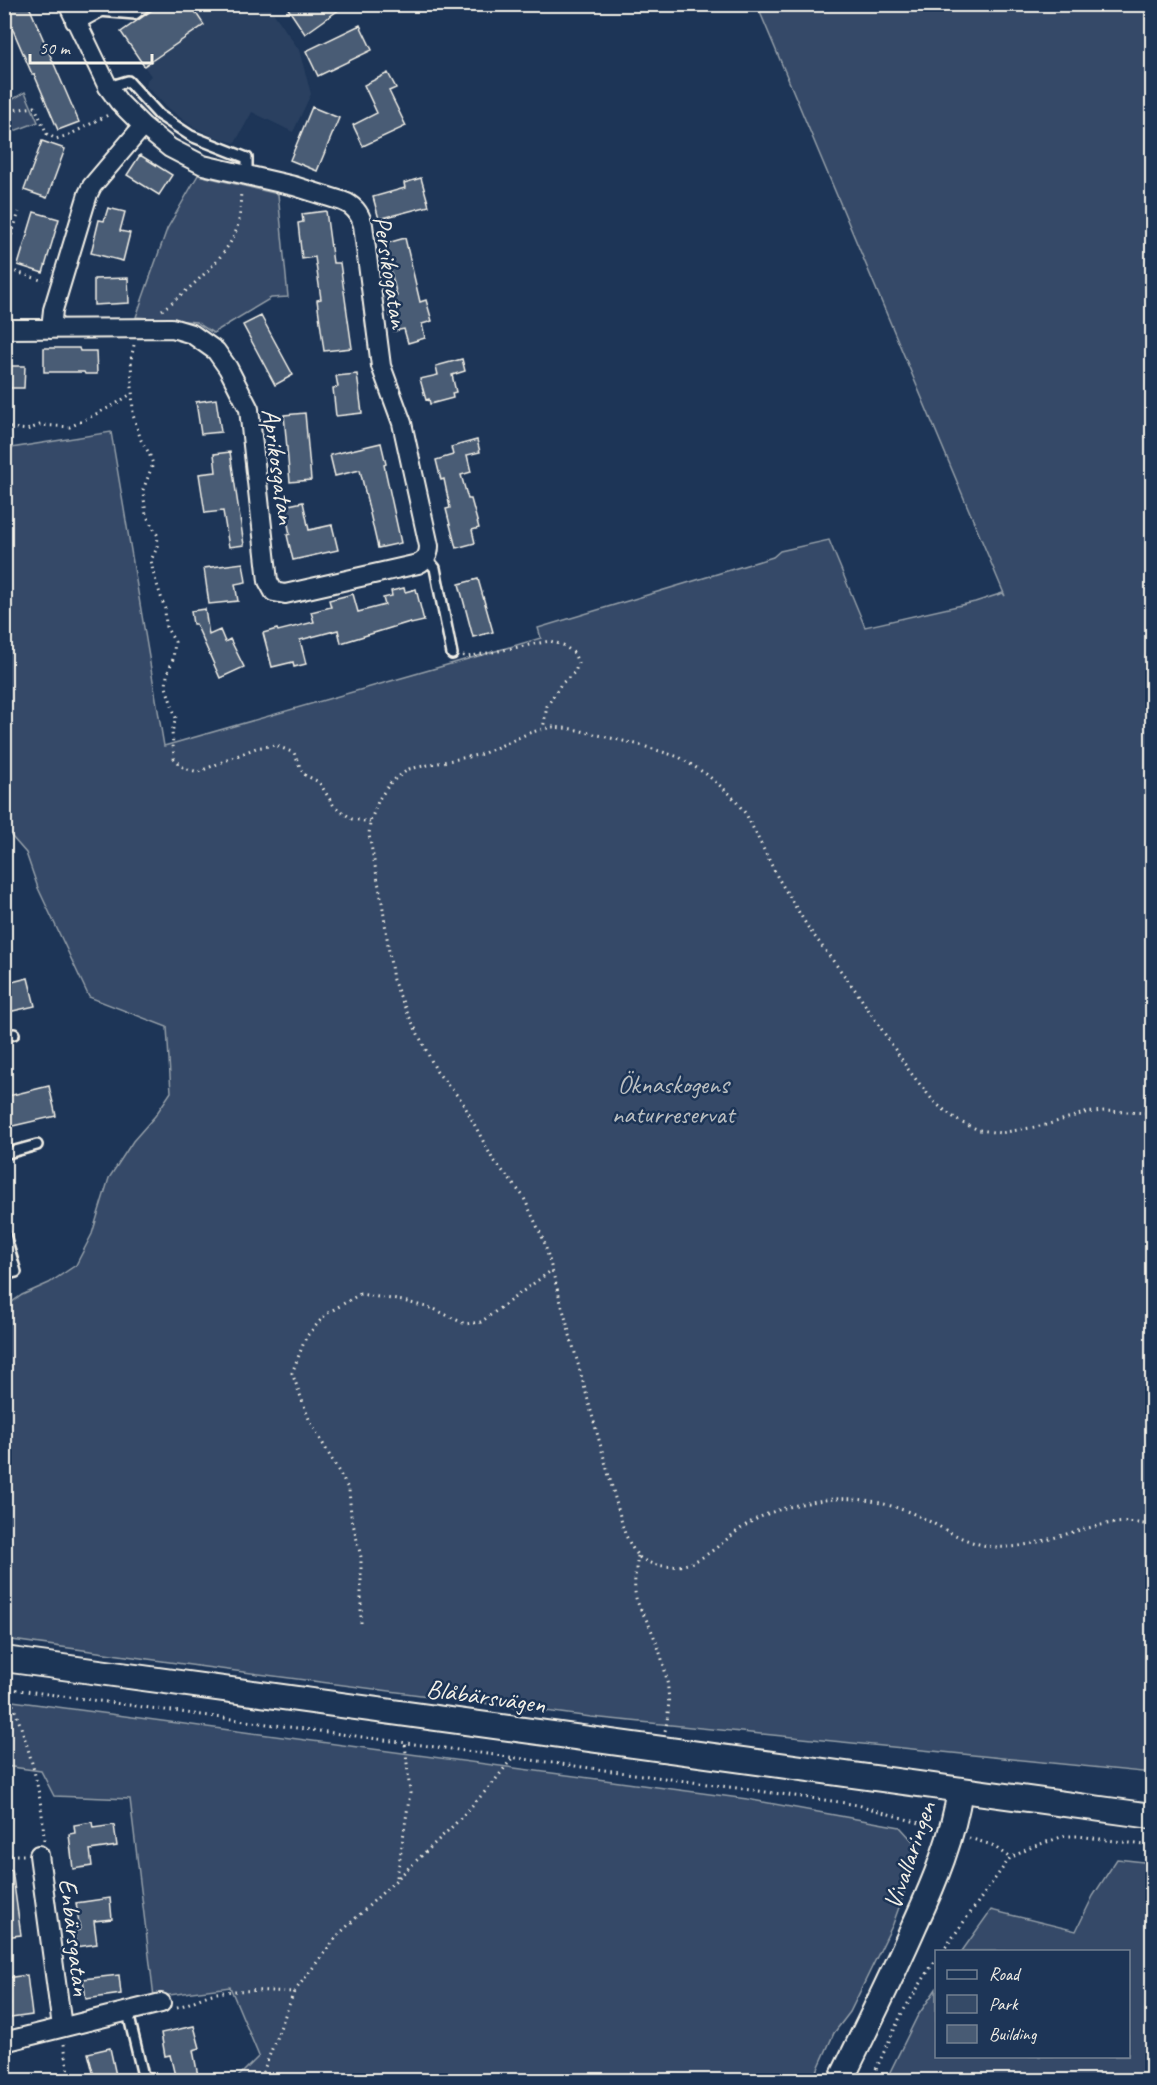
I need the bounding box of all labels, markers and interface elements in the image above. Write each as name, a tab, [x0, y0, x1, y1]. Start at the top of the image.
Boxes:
scale bar	[30, 27, 152, 65]
text: 50 m	[39, 37, 72, 59]
street label: Persikogatan	[365, 214, 416, 332]
street label: Aprikosgatan	[254, 406, 303, 527]
park label: Öknaskogens naturreservat	[612, 1068, 737, 1131]
street label: Blåbärsvägen	[424, 1672, 548, 1721]
street label: Vivallaringen	[876, 1796, 944, 1913]
street label: Enbärsgatan	[51, 1877, 98, 1998]
legend	[935, 1950, 1130, 2058]
text: Road	[989, 1963, 1022, 1985]
text: Park	[989, 1993, 1019, 2015]
text: Building	[989, 2023, 1038, 2045]

